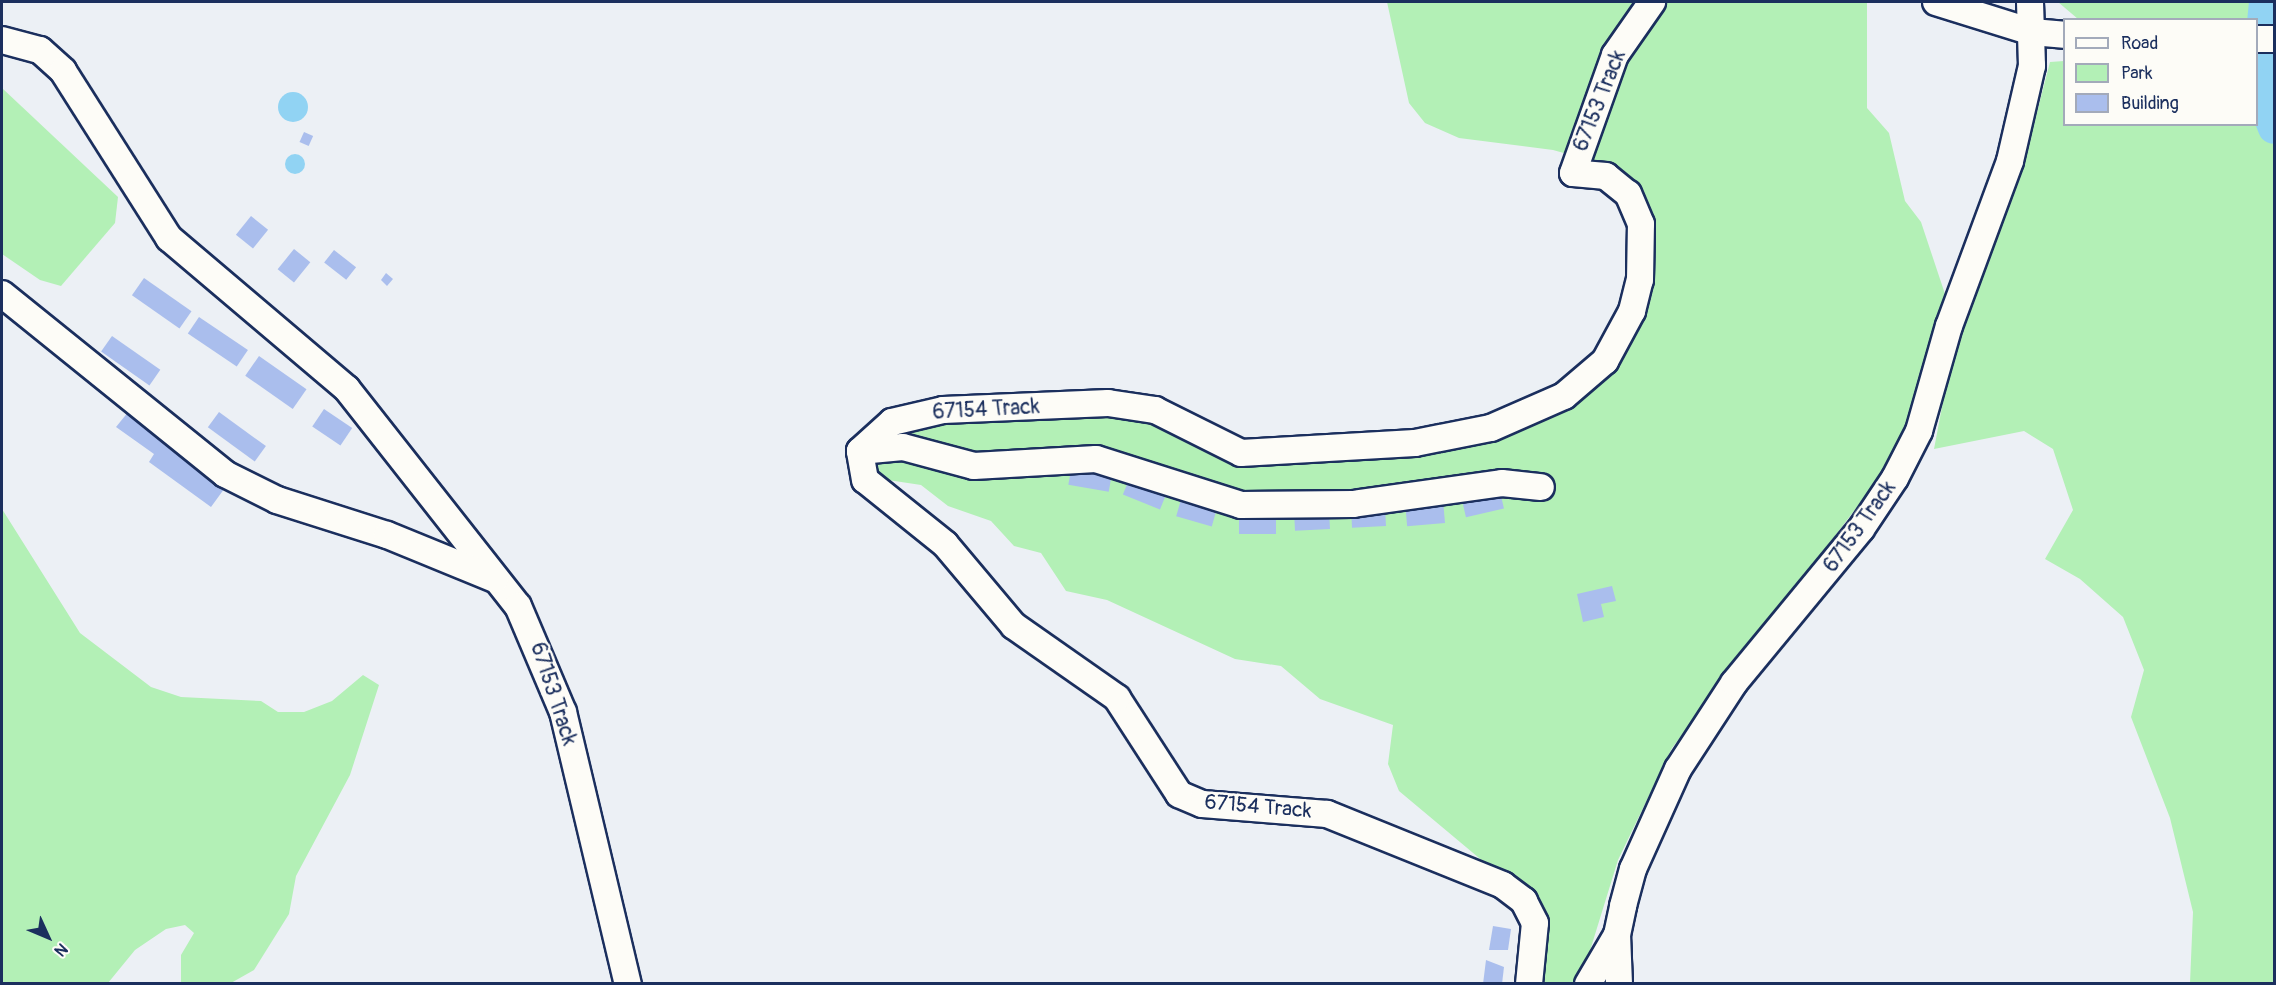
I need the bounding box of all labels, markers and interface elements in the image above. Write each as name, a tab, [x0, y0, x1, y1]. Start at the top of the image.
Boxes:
legend	[2063, 18, 2258, 126]
text: Road	[2121, 32, 2158, 55]
street label: 67153 Track	[1568, 47, 1632, 155]
text: Park	[2121, 62, 2153, 85]
text: Building	[2121, 92, 2179, 115]
street label: 67154 Track	[932, 395, 1040, 425]
street label: 67153 Track	[1818, 476, 1902, 578]
street label: 67153 Track	[525, 639, 581, 749]
street label: 67154 Track	[1204, 790, 1312, 824]
north arrow	[18, 907, 78, 967]
text: N	[50, 939, 72, 960]

